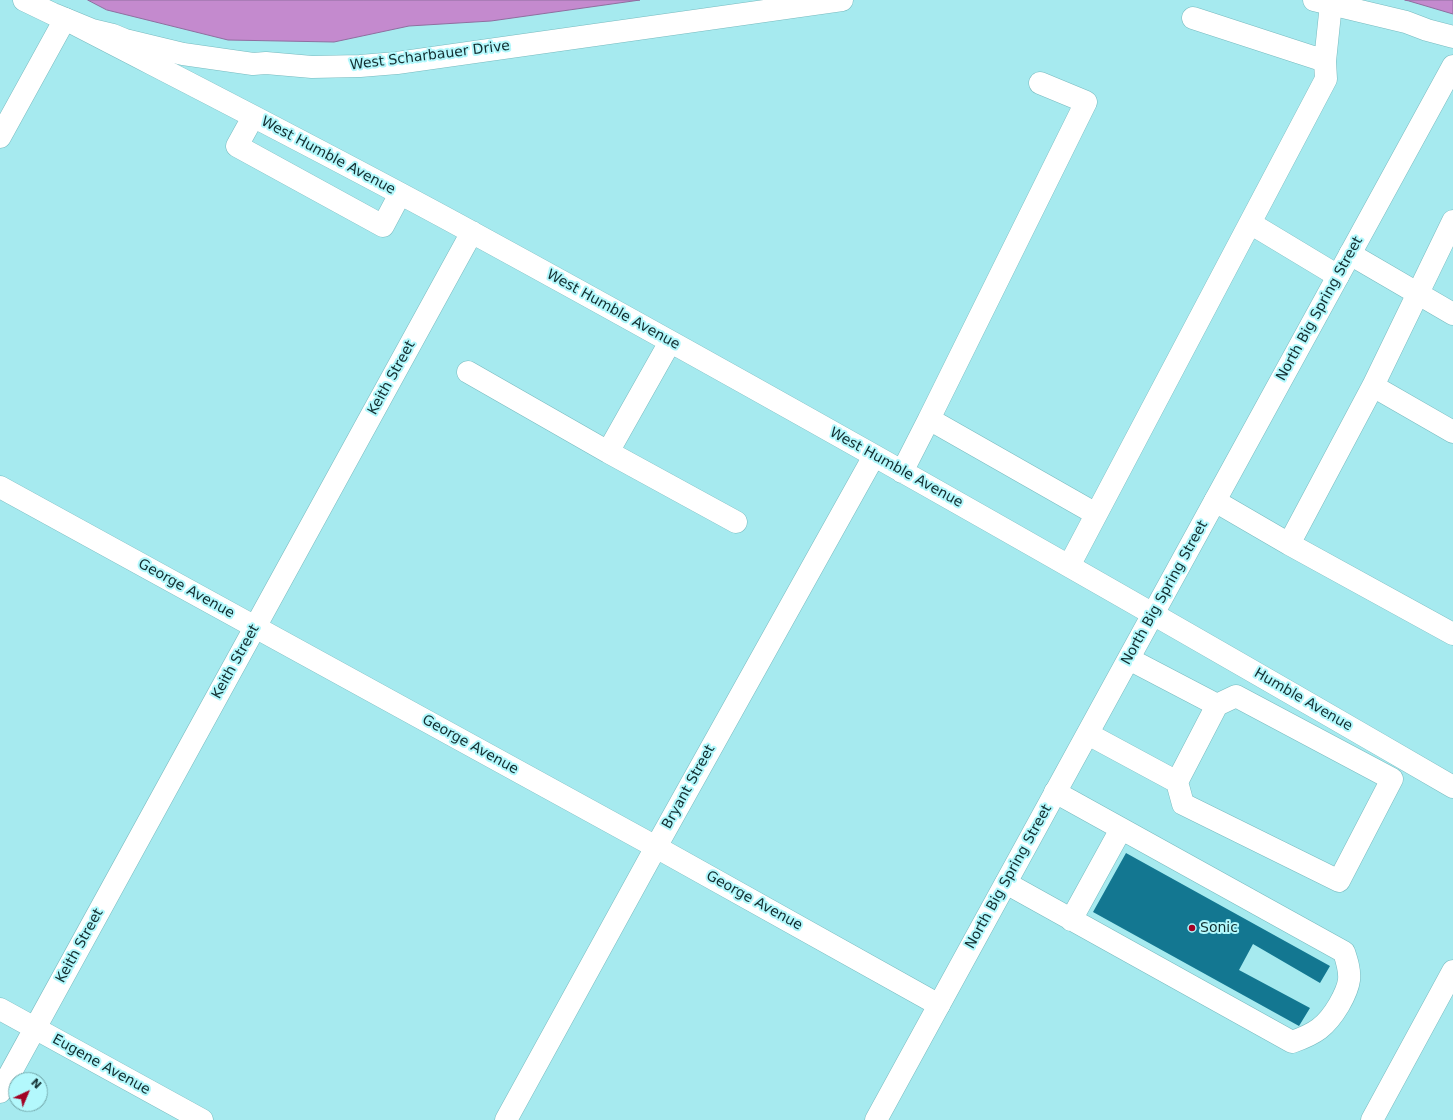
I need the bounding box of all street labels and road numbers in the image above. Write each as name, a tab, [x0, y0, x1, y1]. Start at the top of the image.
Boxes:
street label: West Scharbauer Drive	[349, 38, 511, 74]
street label: West Humble Avenue	[258, 113, 398, 199]
street label: North Big Spring Street	[1273, 234, 1367, 384]
street label: West Humble Avenue	[543, 266, 683, 354]
street label: Keith Street	[365, 338, 419, 418]
street label: West Humble Avenue	[826, 424, 966, 512]
street label: North Big Spring Street	[1118, 518, 1212, 668]
street label: George Avenue	[135, 556, 237, 622]
street label: Keith Street	[209, 622, 263, 702]
street label: Humble Avenue	[1251, 665, 1355, 735]
street label: George Avenue	[419, 712, 521, 778]
street label: Bryant Street	[659, 742, 719, 832]
street label: North Big Spring Street	[962, 802, 1056, 952]
street label: George Avenue	[703, 868, 805, 934]
street label: Keith Street	[53, 906, 107, 986]
street label: Eugene Avenue	[49, 1031, 153, 1099]

